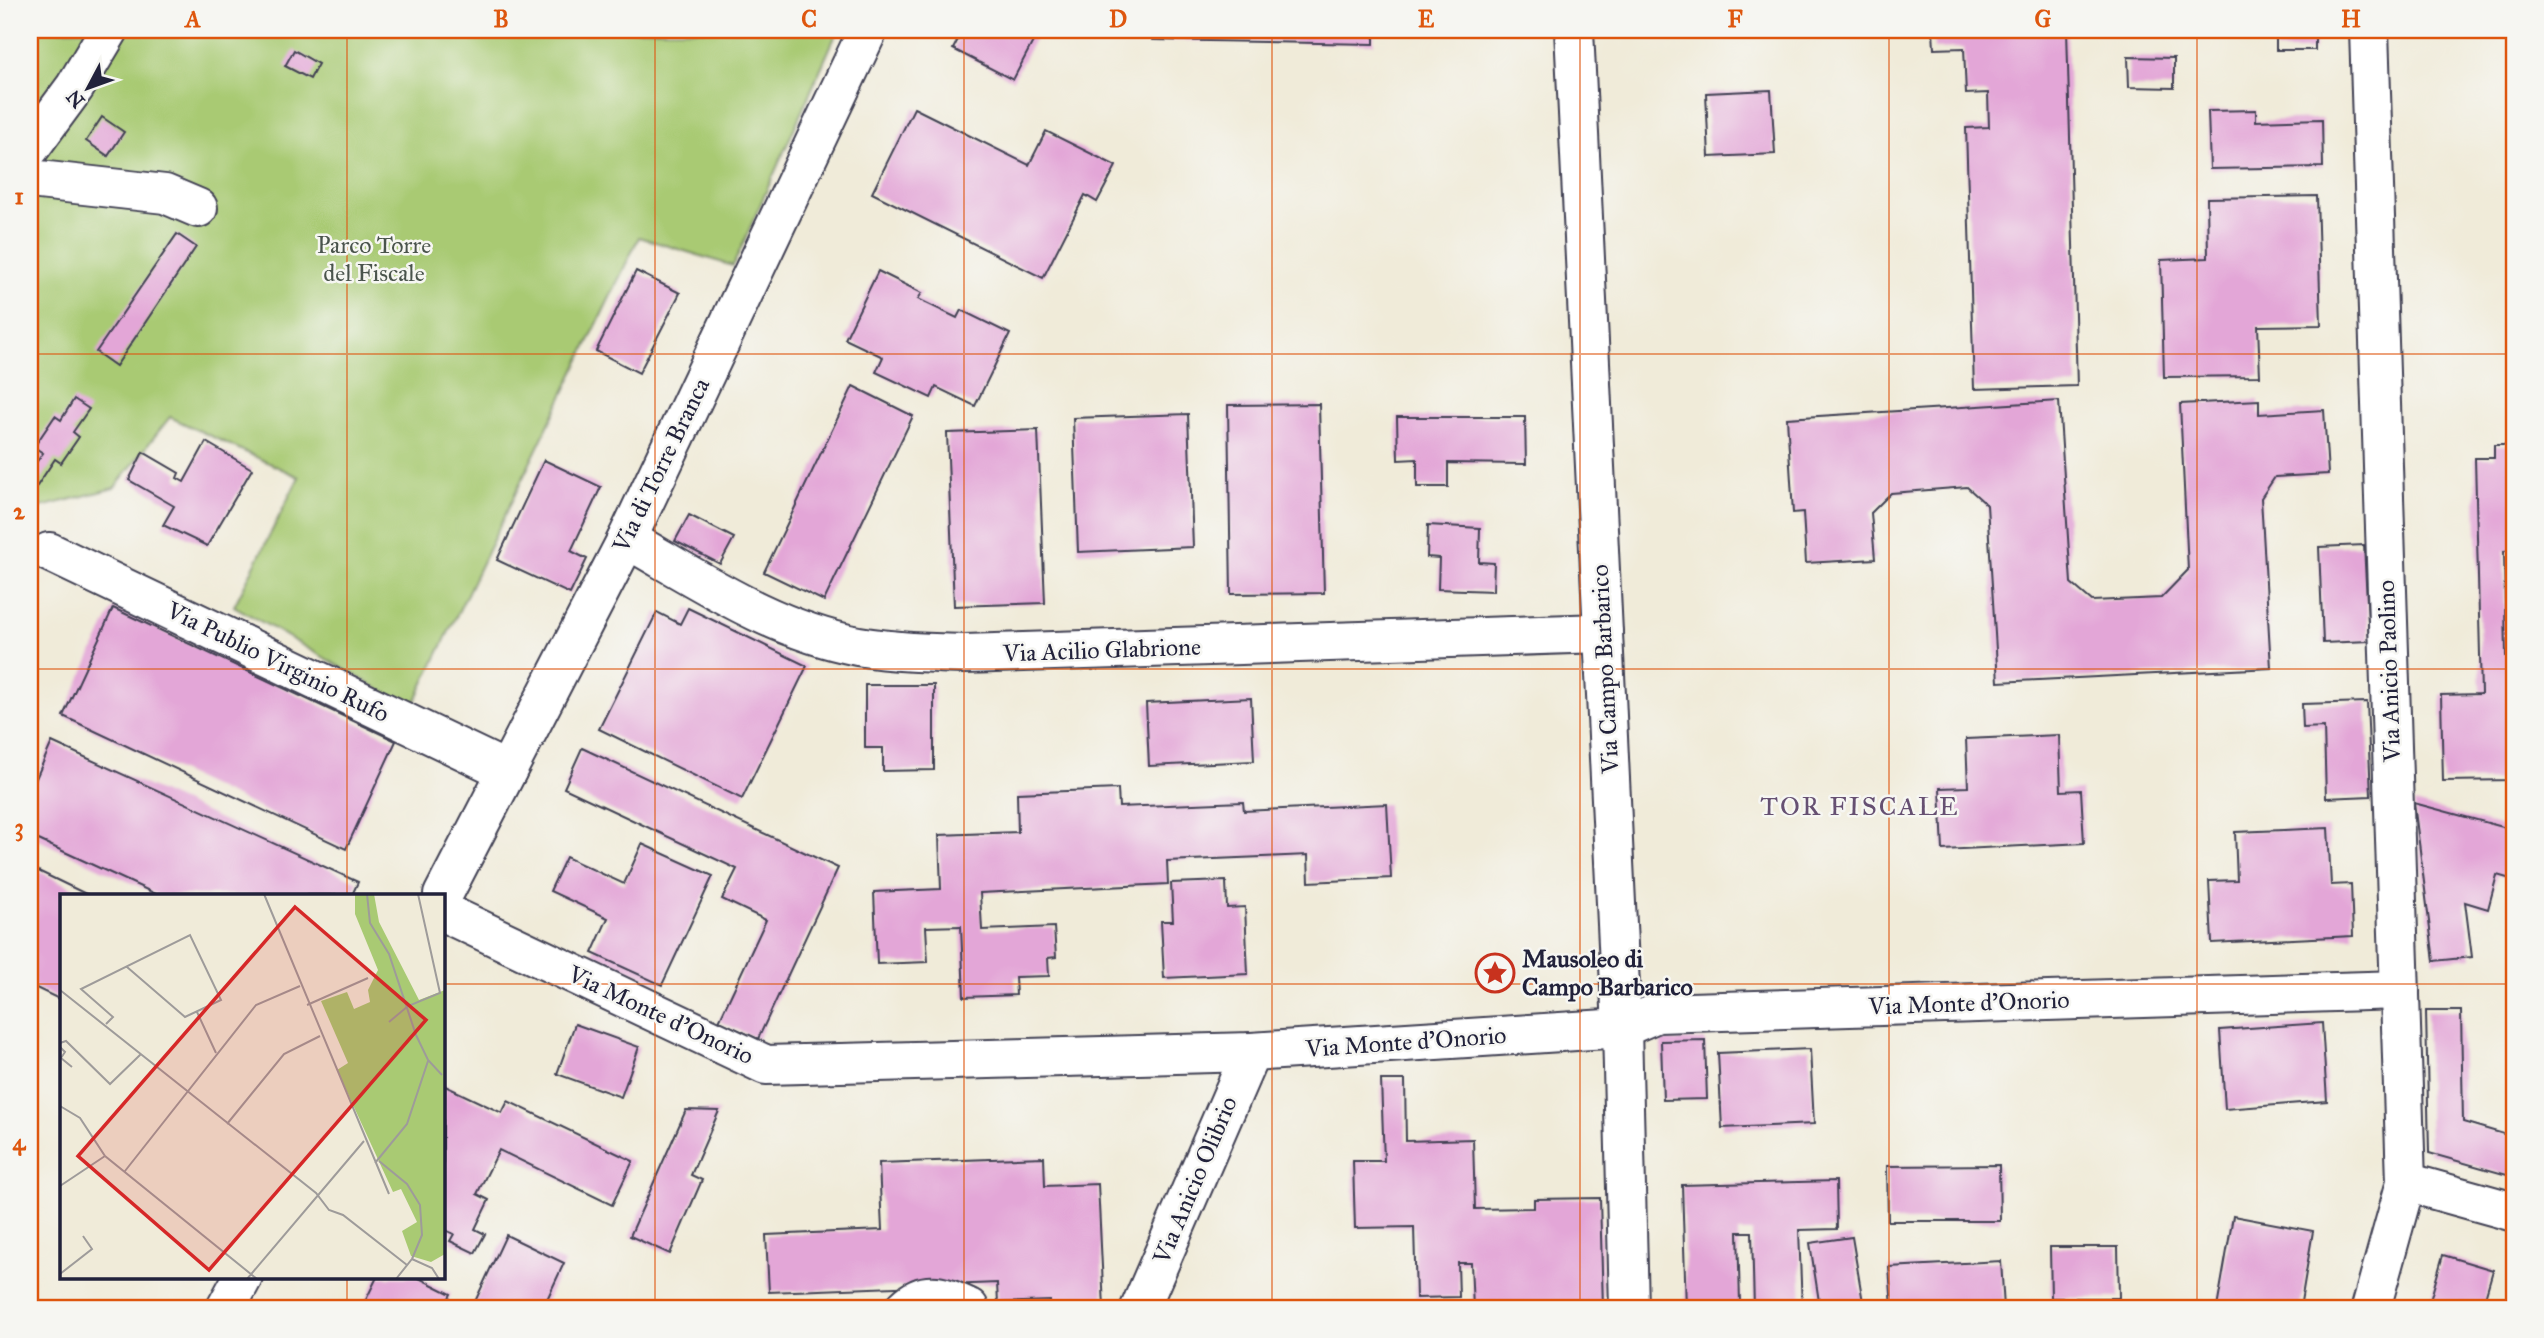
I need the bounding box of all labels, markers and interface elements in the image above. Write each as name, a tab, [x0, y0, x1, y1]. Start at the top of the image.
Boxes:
text: A	[183, 5, 201, 33]
text: B	[493, 5, 509, 33]
text: C	[801, 5, 817, 33]
text: D	[1109, 5, 1127, 33]
text: E	[1418, 5, 1435, 33]
text: F	[1727, 5, 1743, 33]
text: G	[2035, 5, 2052, 33]
text: H	[2341, 5, 2361, 33]
north arrow	[52, 52, 122, 122]
text: N	[62, 85, 90, 112]
text: 1	[14, 182, 24, 210]
park label: Parco Torre del Fiscale	[317, 230, 431, 288]
street label: Via di Torre Branca	[605, 372, 717, 558]
text: 2	[13, 497, 25, 525]
street label: Via Campo Barbarico	[1585, 564, 1626, 775]
street label: Via Anicio Paolino	[2371, 579, 2407, 764]
street label: Via Publio Virginio Rufo	[161, 595, 394, 729]
street label: Via Acilio Glabrione	[1001, 632, 1202, 668]
district label: TOR FISCALE	[1760, 790, 1960, 822]
text: 3	[14, 813, 24, 842]
inset map	[60, 894, 444, 1278]
place label: Mausoleo di Campo Barbarico	[1522, 944, 1693, 1002]
place icon: Mausoleo di Campo Barbarico	[1474, 952, 1516, 994]
street label: Via Monte d'Onorio	[563, 958, 758, 1071]
street label: Via Monte d'Onorio	[1867, 985, 2070, 1022]
street label: Via Monte d'Onorio	[1304, 1020, 1507, 1064]
street label: Via Anicio Olibrio	[1146, 1092, 1244, 1269]
text: 4	[13, 1128, 27, 1156]

